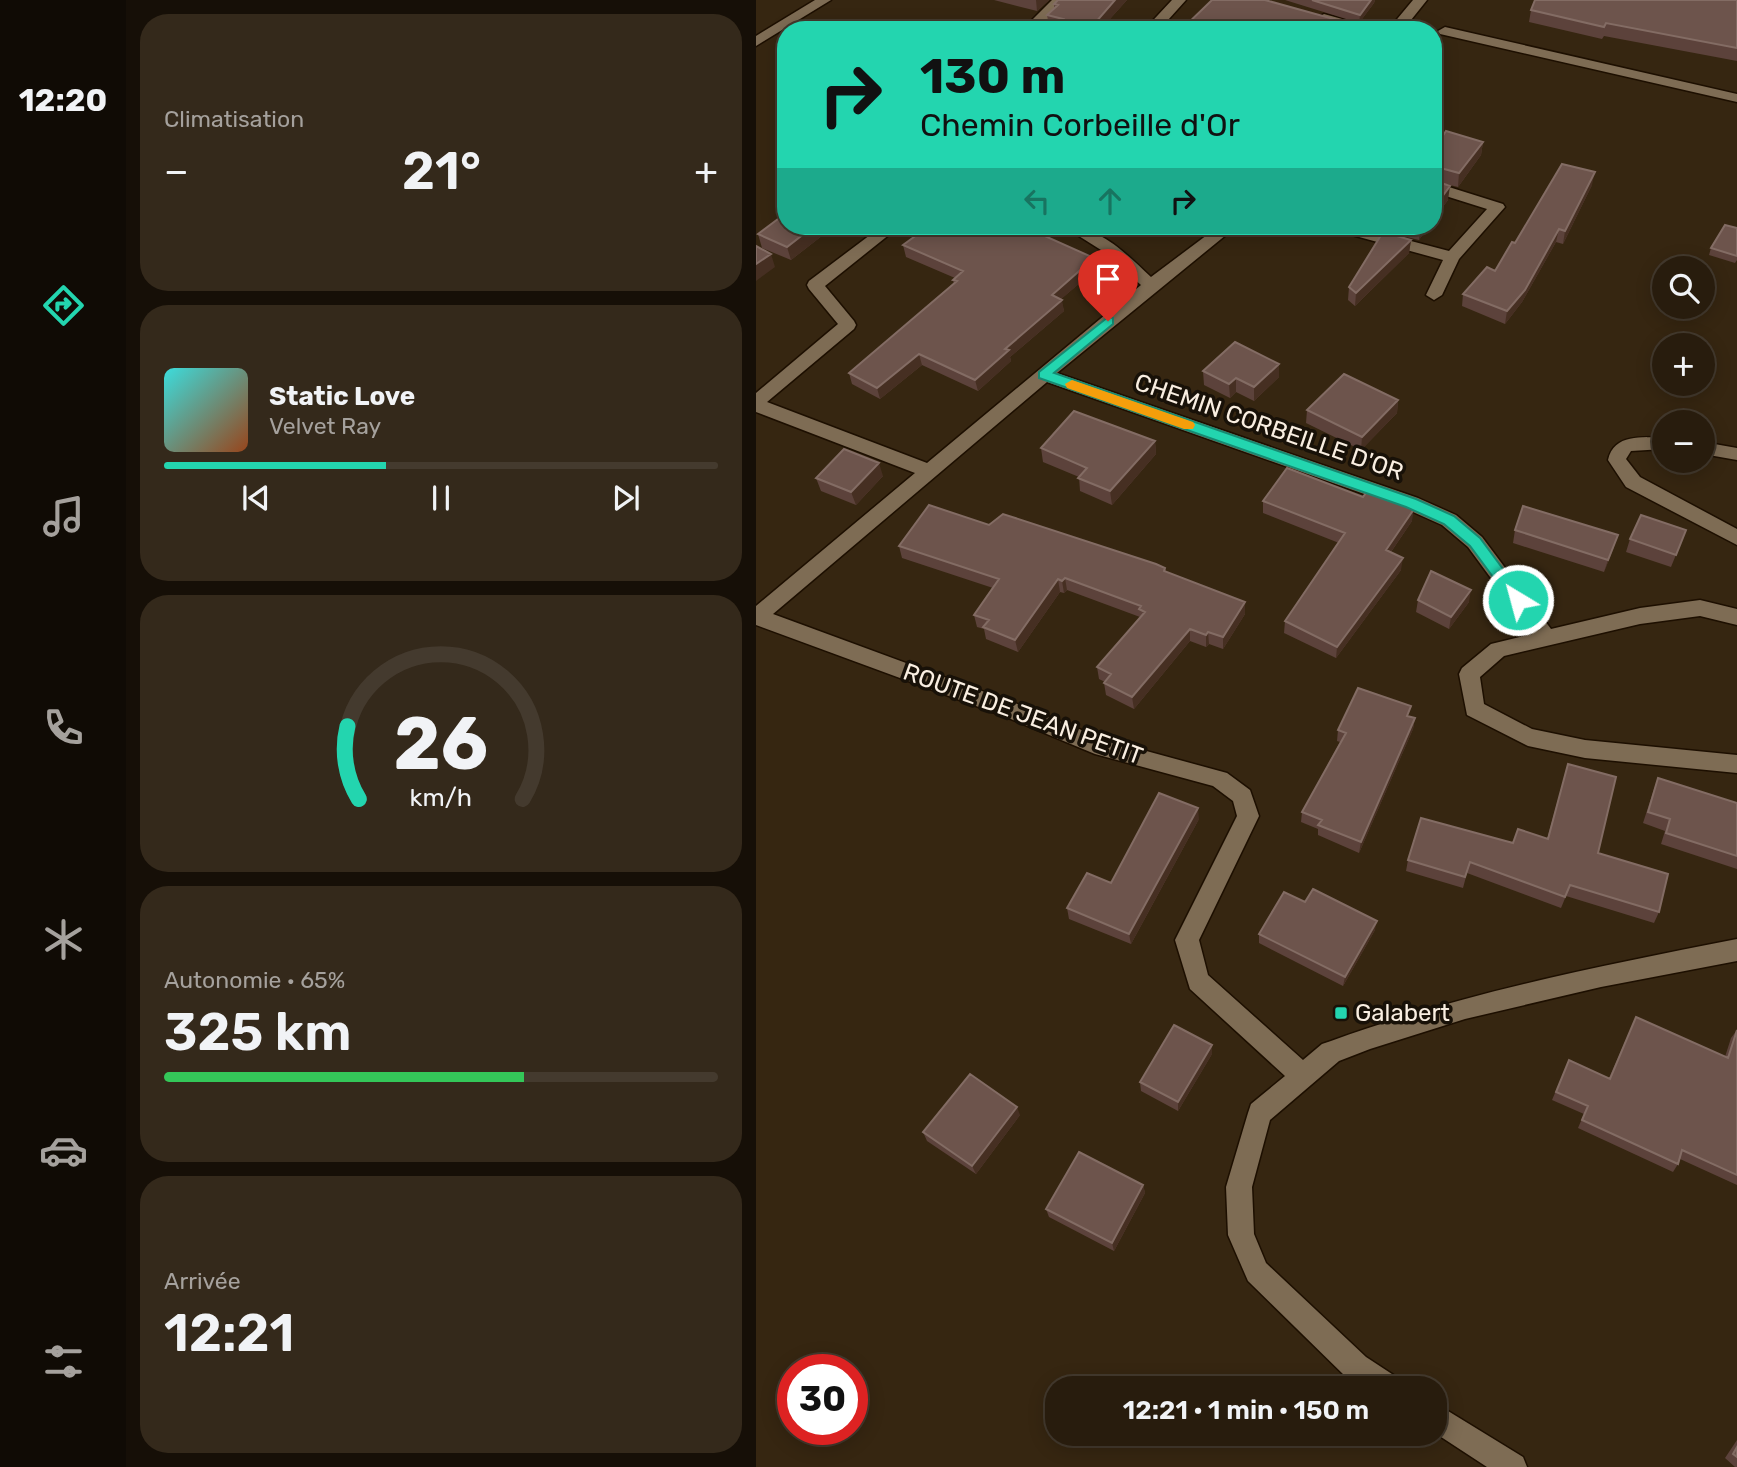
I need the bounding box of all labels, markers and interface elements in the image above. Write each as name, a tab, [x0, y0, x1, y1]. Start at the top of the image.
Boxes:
text: 130 m	[920, 47, 1065, 105]
icon: right	[805, 49, 896, 140]
text: 12:20	[19, 81, 107, 119]
text: Climatisation	[164, 105, 304, 133]
text: Chemin Corbeille d'Or	[920, 106, 1240, 144]
text: 21°	[402, 140, 481, 202]
text: −	[164, 148, 189, 194]
text: +	[694, 148, 718, 194]
icon: left	[1018, 182, 1056, 220]
icon: ahead	[1091, 182, 1129, 220]
icon: right	[1164, 182, 1202, 220]
pin	[1078, 249, 1138, 321]
map controls	[1652, 256, 1715, 473]
button: search	[1652, 256, 1715, 319]
icon: arrive	[1089, 260, 1127, 298]
icon: directions	[39, 281, 88, 330]
button: +	[1652, 333, 1715, 396]
street label: CHEMIN CORBEILLE D'OR	[1131, 368, 1407, 486]
text: Static Love	[269, 381, 415, 412]
button: −	[1652, 410, 1715, 473]
text: Velvet Ray	[269, 412, 381, 440]
icon: previous	[237, 479, 275, 517]
icon: pause	[422, 479, 460, 517]
icon: next	[607, 479, 645, 517]
icon: music	[39, 492, 88, 541]
position arrow	[1481, 563, 1555, 637]
street label: ROUTE DE JEAN PETIT	[899, 658, 1147, 770]
text: 26	[394, 702, 488, 788]
icon: phone	[39, 703, 88, 752]
text: km/h	[410, 783, 472, 812]
icon: climate	[39, 915, 88, 964]
text: Autonomie · 65%	[164, 966, 345, 994]
place label: Galabert	[1355, 999, 1450, 1027]
text: 325 km	[164, 1001, 352, 1063]
marker: Galabert	[1333, 1005, 1349, 1021]
icon: car	[39, 1126, 88, 1175]
text: Arrivée	[164, 1267, 241, 1295]
text: 12:21	[164, 1302, 294, 1364]
icon: filters	[39, 1337, 88, 1386]
speed limit sign: 30	[777, 1354, 868, 1445]
text: 12:21 · 1 min · 150 m	[1123, 1395, 1369, 1426]

